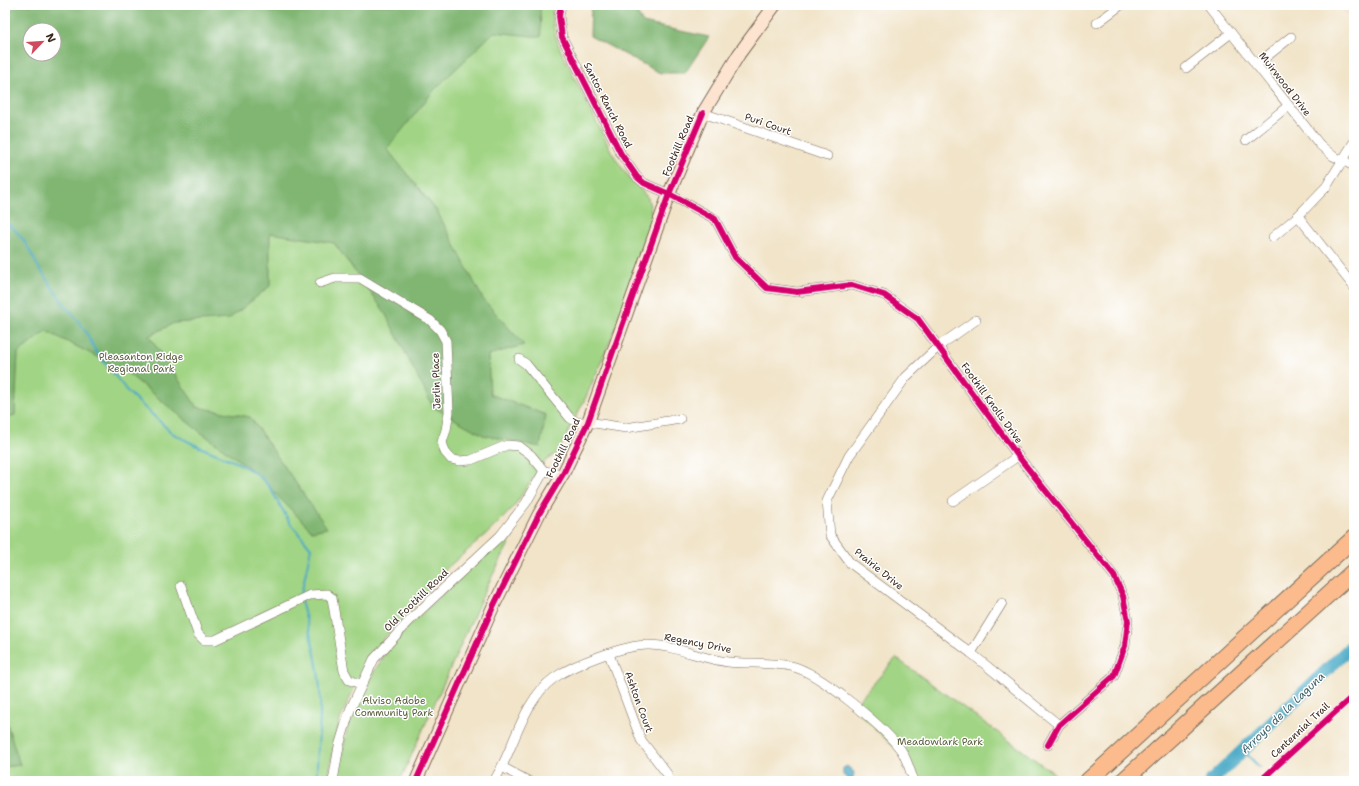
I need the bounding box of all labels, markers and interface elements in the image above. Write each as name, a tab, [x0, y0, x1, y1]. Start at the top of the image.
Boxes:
north arrow	[22, 22, 62, 62]
text: N	[42, 31, 59, 45]
street label: Muirwood Drive	[1256, 49, 1314, 119]
street label: Santos Ranch Road	[581, 60, 636, 151]
street label: Puri Court	[743, 110, 793, 138]
street label: Foothill Road	[659, 113, 697, 178]
park label: Pleasanton Ridge Regional Park	[99, 350, 184, 375]
street label: Jerlin Place	[429, 352, 443, 409]
street label: Foothill Knolls Drive	[958, 360, 1026, 446]
street label: Foothill Road	[543, 415, 583, 480]
street label: Prairie Drive	[852, 545, 906, 593]
street label: Old Foothill Road	[381, 565, 451, 634]
street label: Regency Drive	[663, 630, 733, 656]
water label: Arroyo de la Laguna	[1238, 669, 1328, 757]
street label: Ashton Court	[622, 670, 656, 734]
park label: Alviso Adobe Community Park	[355, 694, 433, 719]
street label: Centennial Trail	[1268, 699, 1332, 761]
park label: Meadowlark Park	[897, 735, 983, 748]

